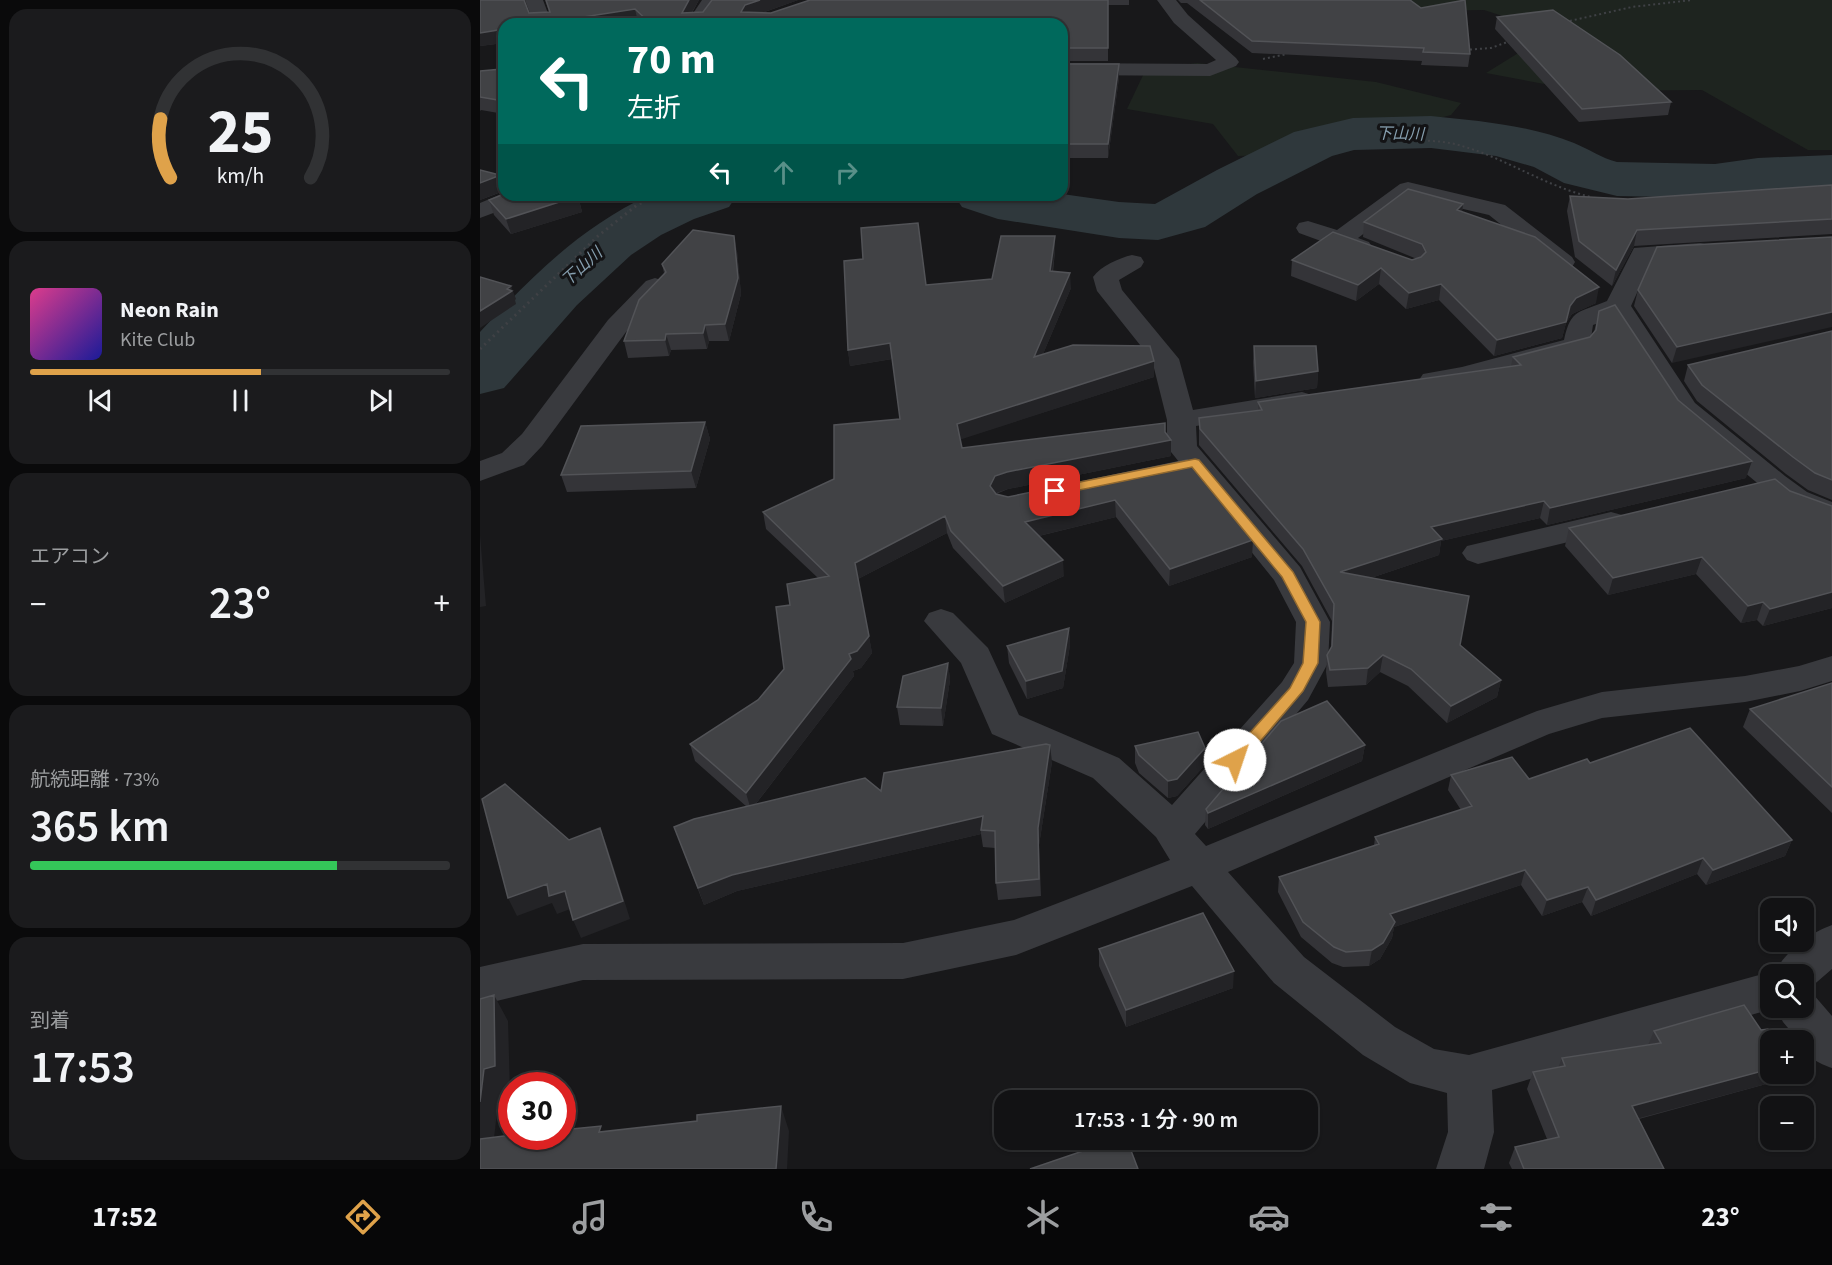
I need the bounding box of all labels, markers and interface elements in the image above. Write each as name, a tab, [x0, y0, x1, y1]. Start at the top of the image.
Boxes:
text: 70 m	[627, 30, 716, 90]
icon: left	[528, 42, 606, 120]
text: 25	[207, 88, 273, 177]
text: 左折	[627, 89, 681, 128]
water label: 下山川	[1376, 123, 1426, 145]
icon: left	[704, 156, 737, 189]
icon: ahead	[767, 156, 800, 189]
icon: right	[830, 156, 863, 189]
text: km/h	[216, 161, 264, 192]
water label: 下山川	[557, 241, 609, 291]
text: Neon Rain	[120, 294, 219, 326]
text: Kite Club	[120, 326, 195, 354]
icon: previous	[84, 384, 117, 417]
icon: pause	[224, 384, 257, 417]
icon: next	[364, 384, 397, 417]
pin	[1029, 465, 1080, 516]
icon: arrive	[1038, 474, 1071, 507]
text: エアコン	[30, 543, 110, 571]
text: 23°	[209, 572, 271, 636]
text: −	[30, 581, 46, 628]
text: +	[434, 581, 450, 628]
position arrow	[1203, 728, 1267, 792]
text: 航続距離 · 73%	[30, 766, 159, 794]
text: 365 km	[30, 795, 170, 859]
map controls	[1760, 898, 1814, 1150]
button: sound	[1760, 898, 1814, 952]
button: search	[1760, 964, 1814, 1018]
text: 到着	[30, 1007, 70, 1035]
button: +	[1760, 1030, 1814, 1084]
text: 17:53	[30, 1036, 135, 1100]
speed limit sign: 30	[498, 1072, 576, 1150]
button: −	[1760, 1096, 1814, 1150]
text: 17:53 · 1 分 · 90 m	[1074, 1104, 1238, 1136]
icon: directions	[342, 1196, 384, 1238]
icon: music	[569, 1196, 611, 1238]
icon: phone	[795, 1196, 837, 1238]
icon: climate	[1022, 1196, 1064, 1238]
icon: car	[1248, 1196, 1290, 1238]
icon: filters	[1475, 1196, 1517, 1238]
text: 17:52	[92, 1198, 157, 1237]
text: 23°	[1701, 1198, 1740, 1237]

